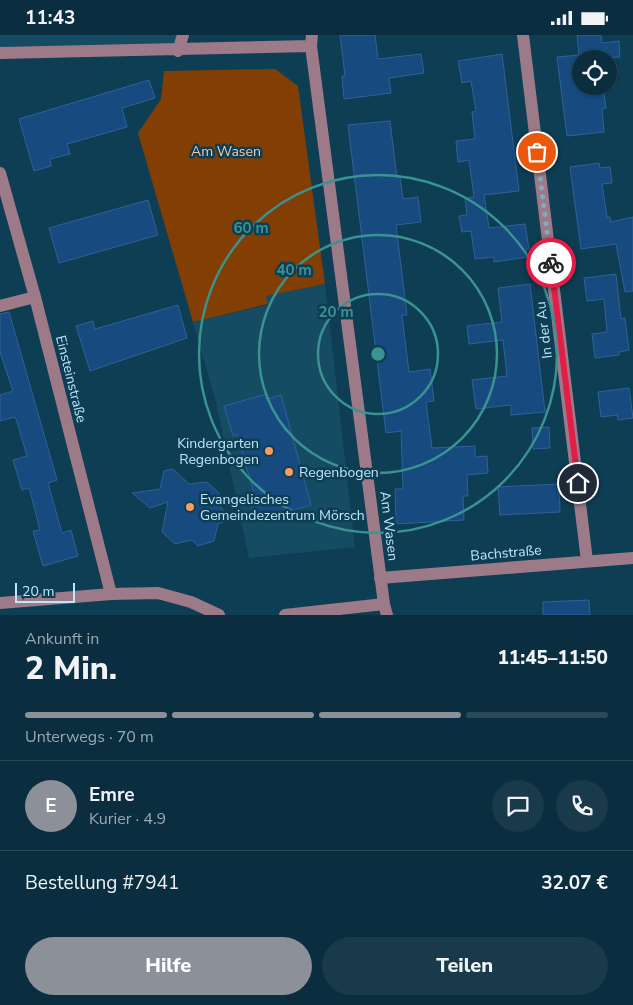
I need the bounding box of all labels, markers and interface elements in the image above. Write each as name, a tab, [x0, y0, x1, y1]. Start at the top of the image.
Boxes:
text: 11:43	[25, 5, 75, 31]
map controls	[572, 50, 617, 95]
button: locate	[572, 50, 617, 95]
pin	[516, 131, 558, 173]
icon: bag	[523, 138, 551, 166]
park label: Am Wasen	[191, 142, 261, 161]
text: 60 m	[233, 218, 269, 238]
courier	[526, 238, 576, 288]
icon: bike	[537, 249, 565, 277]
text: 40 m	[276, 260, 312, 280]
street label: In der Au	[531, 300, 557, 360]
text: 20 m	[318, 302, 354, 322]
street label: Einsteinstraße	[51, 333, 91, 425]
centre of rings	[369, 345, 387, 363]
place label: Kindergarten Regenbogen	[177, 434, 259, 469]
marker: Kindergarten Regenbogen	[263, 445, 275, 457]
pin	[557, 462, 599, 504]
place label: Regenbogen	[299, 463, 379, 482]
marker: Regenbogen	[283, 466, 295, 478]
icon: home	[564, 469, 592, 497]
place label: Evangelisches Gemeindezentrum Mörsch	[200, 490, 365, 525]
street label: Am Wasen	[375, 490, 403, 562]
marker: Evangelisches Gemeindezentrum Mörsch	[184, 501, 196, 513]
street label: Bachstraße	[470, 540, 542, 566]
scale bar	[15, 580, 75, 603]
text: 20 m	[22, 582, 54, 601]
text: Ankunft in	[25, 628, 99, 650]
text: 11:45–11:50	[497, 645, 608, 671]
text: 2 Min.	[25, 647, 117, 690]
text: Unterwegs · 70 m	[25, 726, 154, 748]
button: chat	[492, 780, 544, 832]
button: phone	[556, 780, 608, 832]
text: Emre	[89, 782, 135, 808]
text: E	[45, 793, 57, 819]
text: Kurier · 4.9	[89, 808, 166, 830]
text: Bestellung #7941	[25, 870, 179, 896]
text: 32.07 €	[541, 870, 608, 896]
button: Hilfe	[25, 937, 312, 995]
button: Teilen	[322, 937, 608, 995]

